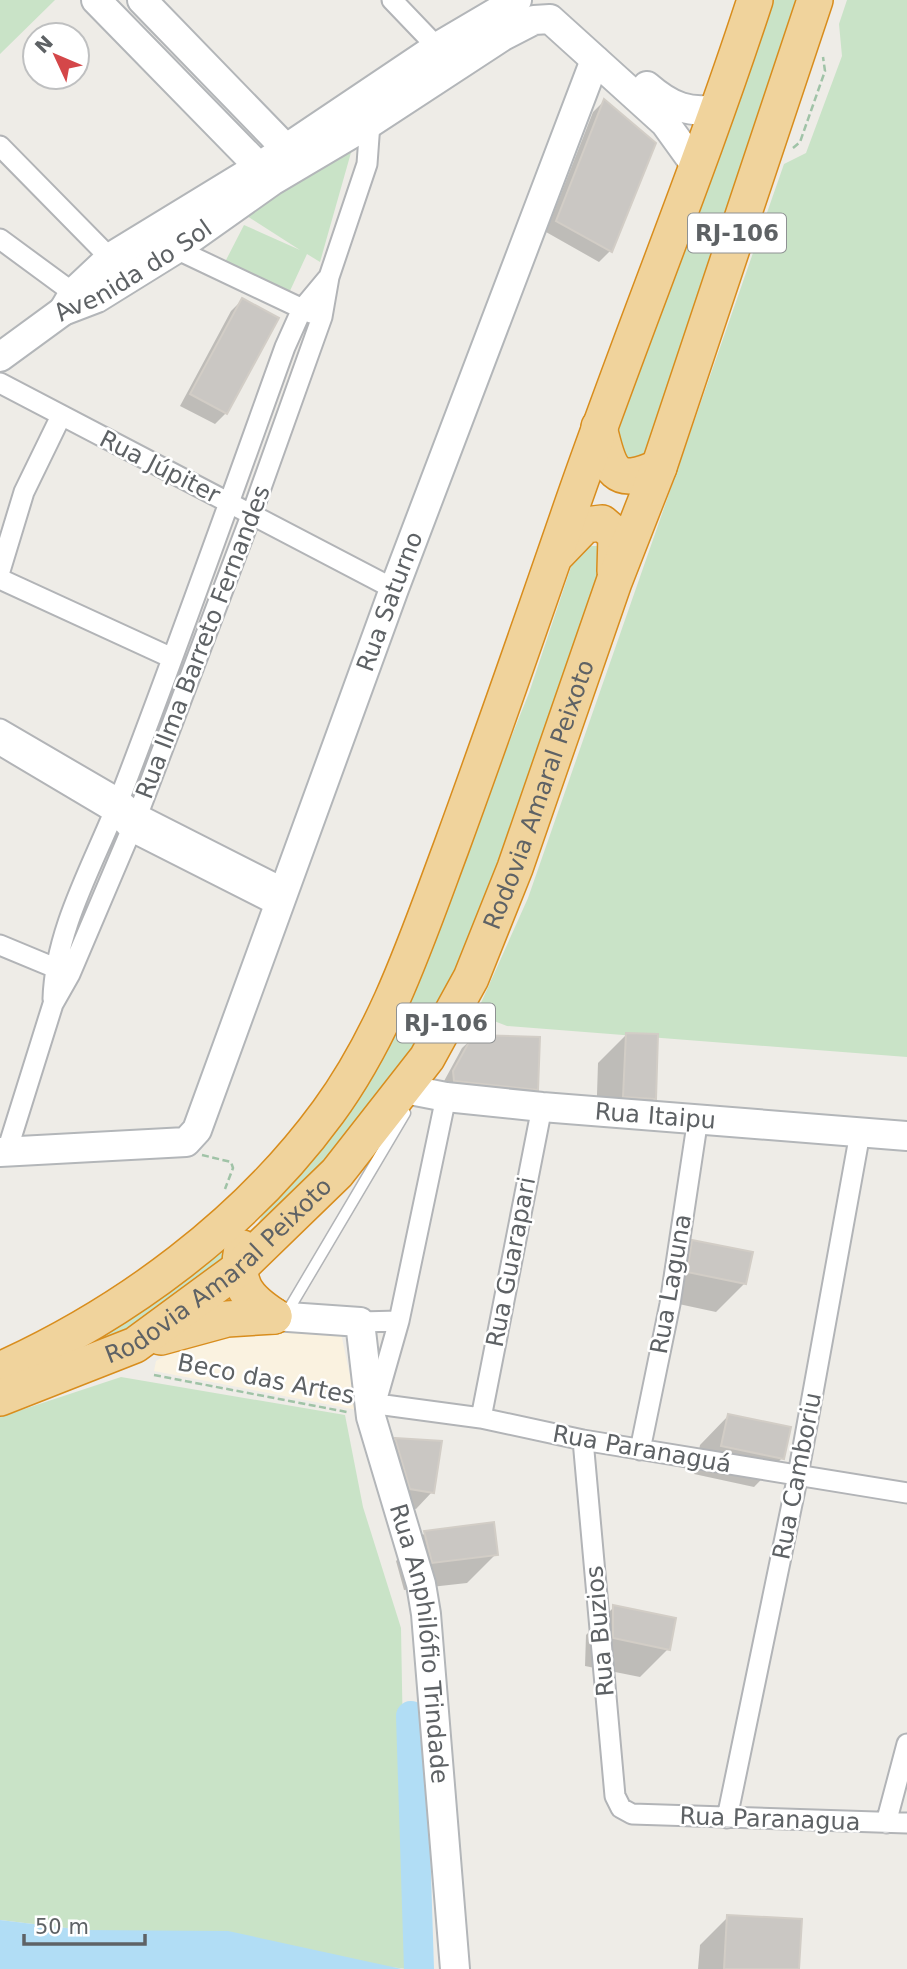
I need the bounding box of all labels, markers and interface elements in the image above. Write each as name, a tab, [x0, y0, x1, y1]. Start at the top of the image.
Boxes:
north arrow	[21, 21, 91, 91]
text: N	[30, 31, 57, 58]
street label: Avenida do Sol	[48, 214, 217, 327]
road number: RJ-106	[688, 214, 786, 252]
street label: Rua Júpiter	[95, 425, 225, 509]
street label: Rua Ilma Barreto Fernandes	[130, 481, 276, 803]
street label: Rua Saturno	[351, 528, 428, 675]
street label: Rodovia Amaral Peixoto	[478, 656, 600, 933]
road number: RJ-106	[397, 1004, 495, 1042]
street label: Rua Itaipu	[594, 1097, 717, 1135]
street label: Rodovia Amaral Peixoto	[101, 1172, 338, 1369]
street label: Rua Guarapari	[481, 1175, 541, 1349]
street label: Rua Laguna	[645, 1212, 697, 1356]
street label: Beco das Artes	[175, 1348, 357, 1410]
street label: Rua Camboriu	[767, 1390, 827, 1562]
street label: Rua Paranaguá	[550, 1420, 734, 1478]
street label: Rua Anphilófio Trindade	[384, 1500, 454, 1785]
street label: Rua Buzios	[580, 1564, 620, 1698]
street label: Rua Paranagua	[679, 1802, 861, 1836]
scale bar	[24, 1902, 145, 1946]
text: 50 m	[35, 1915, 89, 1939]

